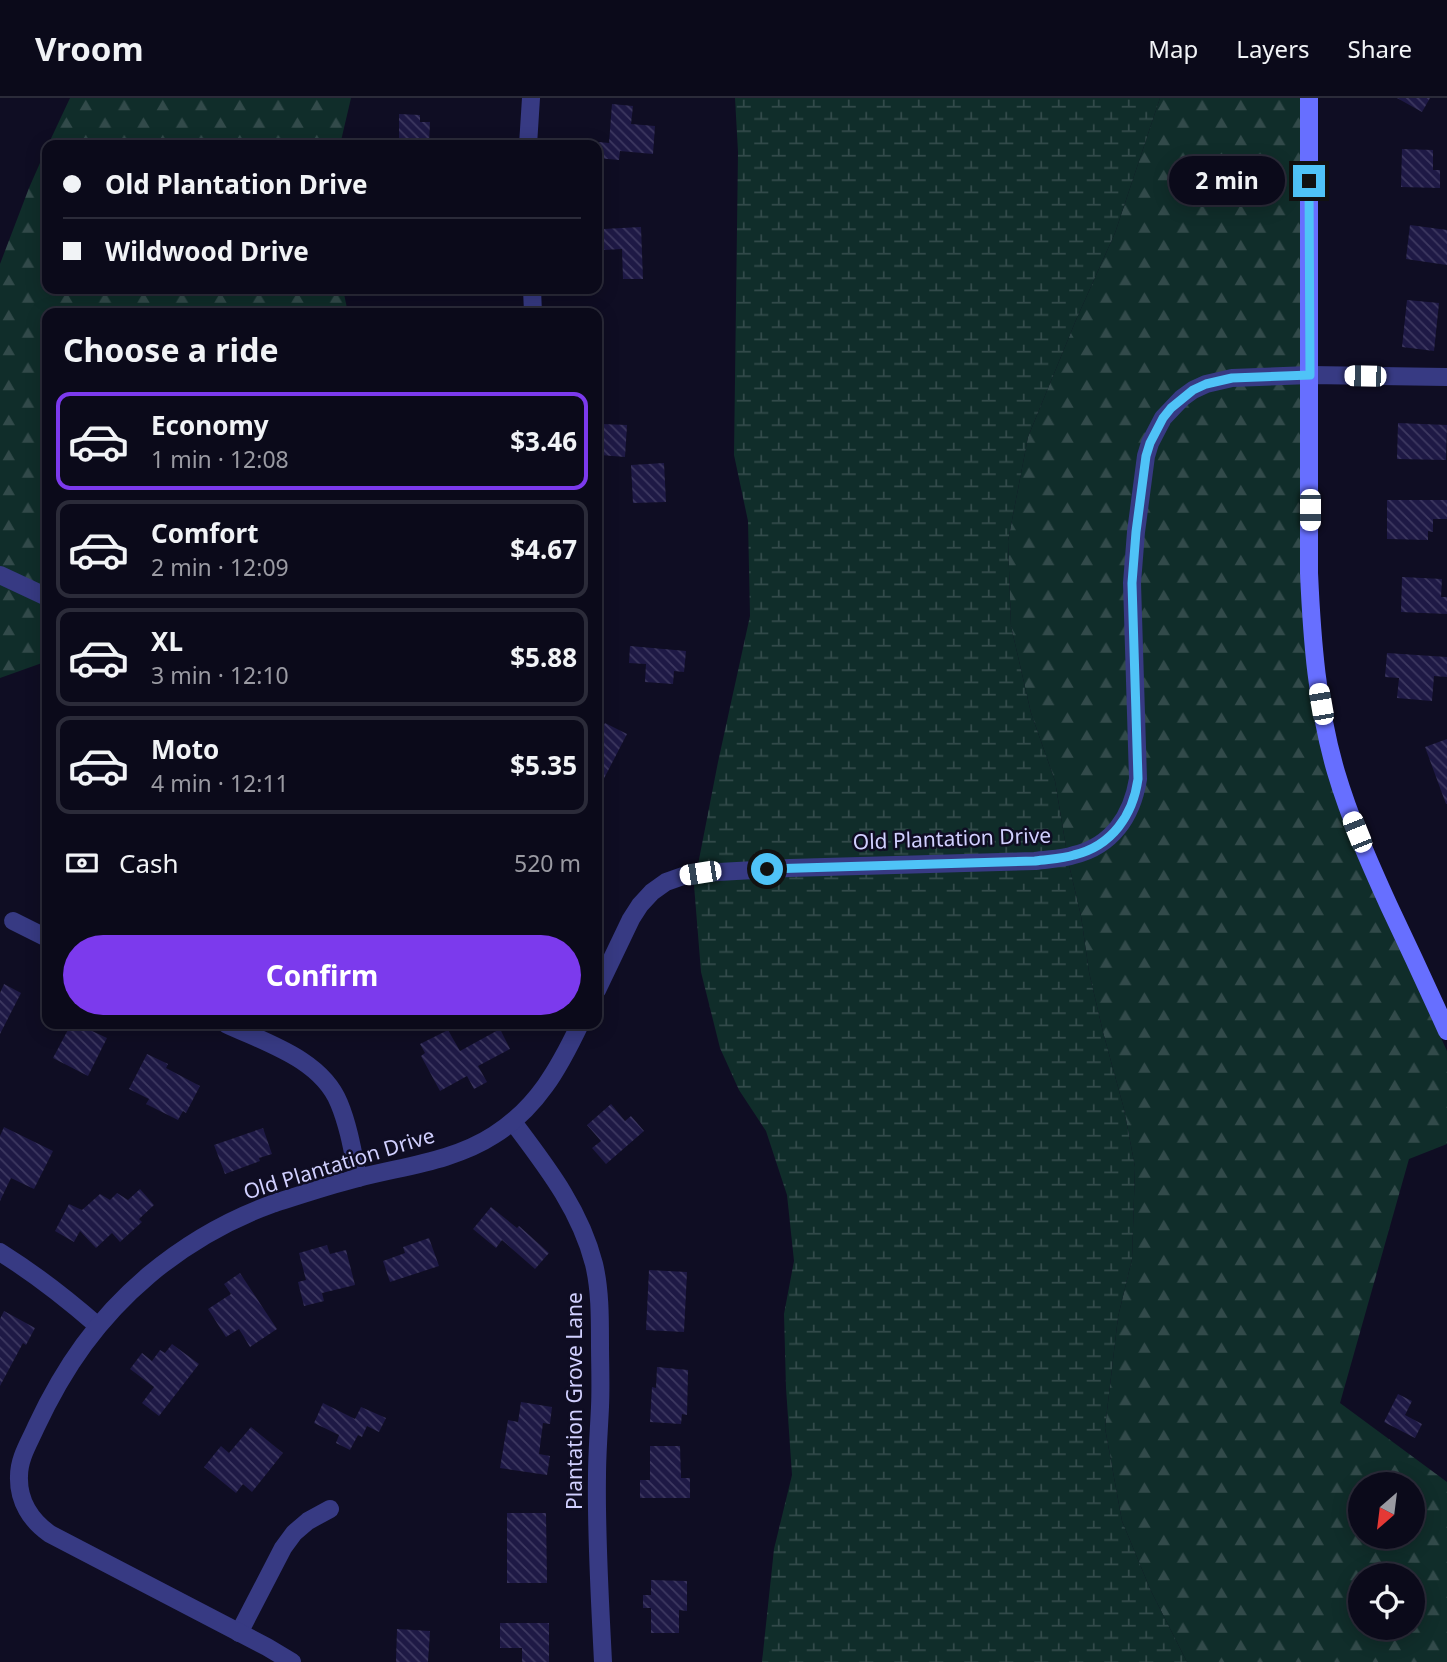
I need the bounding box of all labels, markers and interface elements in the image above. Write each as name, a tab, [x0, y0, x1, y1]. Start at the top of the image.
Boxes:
text: Vroom	[35, 26, 144, 71]
text: Map	[1148, 32, 1198, 65]
text: Layers	[1236, 32, 1310, 65]
text: Share	[1348, 32, 1412, 65]
callout: 2 min	[1169, 156, 1284, 206]
text: 2 min	[1195, 164, 1259, 196]
route end	[1293, 165, 1325, 197]
text: Old Plantation Drive	[105, 166, 368, 202]
text: Wildwood Drive	[105, 233, 309, 269]
text: Choose a ride	[63, 328, 279, 371]
car	[1344, 365, 1387, 387]
text: Economy	[151, 407, 269, 443]
icon: car	[67, 410, 130, 473]
text: $3.46	[510, 423, 577, 459]
text: 1 min · 12:08	[151, 443, 289, 475]
car	[1300, 489, 1321, 531]
text: Comfort	[151, 515, 259, 551]
icon: car	[67, 518, 130, 581]
text: $4.67	[510, 531, 577, 567]
text: 2 min · 12:09	[151, 551, 289, 583]
text: XL	[151, 623, 183, 659]
icon: car	[67, 626, 130, 689]
text: $5.88	[510, 639, 577, 675]
text: 3 min · 12:10	[151, 659, 289, 691]
car	[1308, 681, 1335, 727]
text: Moto	[151, 731, 219, 767]
icon: car	[67, 734, 130, 797]
text: $5.35	[510, 747, 577, 783]
text: 4 min · 12:11	[151, 767, 289, 799]
car	[1340, 809, 1375, 855]
street label: Old Plantation Drive	[852, 821, 1052, 855]
icon: cash	[63, 844, 101, 882]
text: Cash	[119, 845, 179, 881]
text: 520 m	[514, 847, 581, 879]
route start	[751, 853, 783, 885]
car	[678, 859, 723, 887]
button: Confirm	[63, 935, 581, 1015]
street label: Old Plantation Drive	[240, 1121, 438, 1205]
street label: Plantation Grove Lane	[560, 1292, 588, 1510]
north arrow	[1348, 1472, 1424, 1549]
map controls	[1348, 1472, 1425, 1640]
button: locate	[1348, 1563, 1425, 1640]

